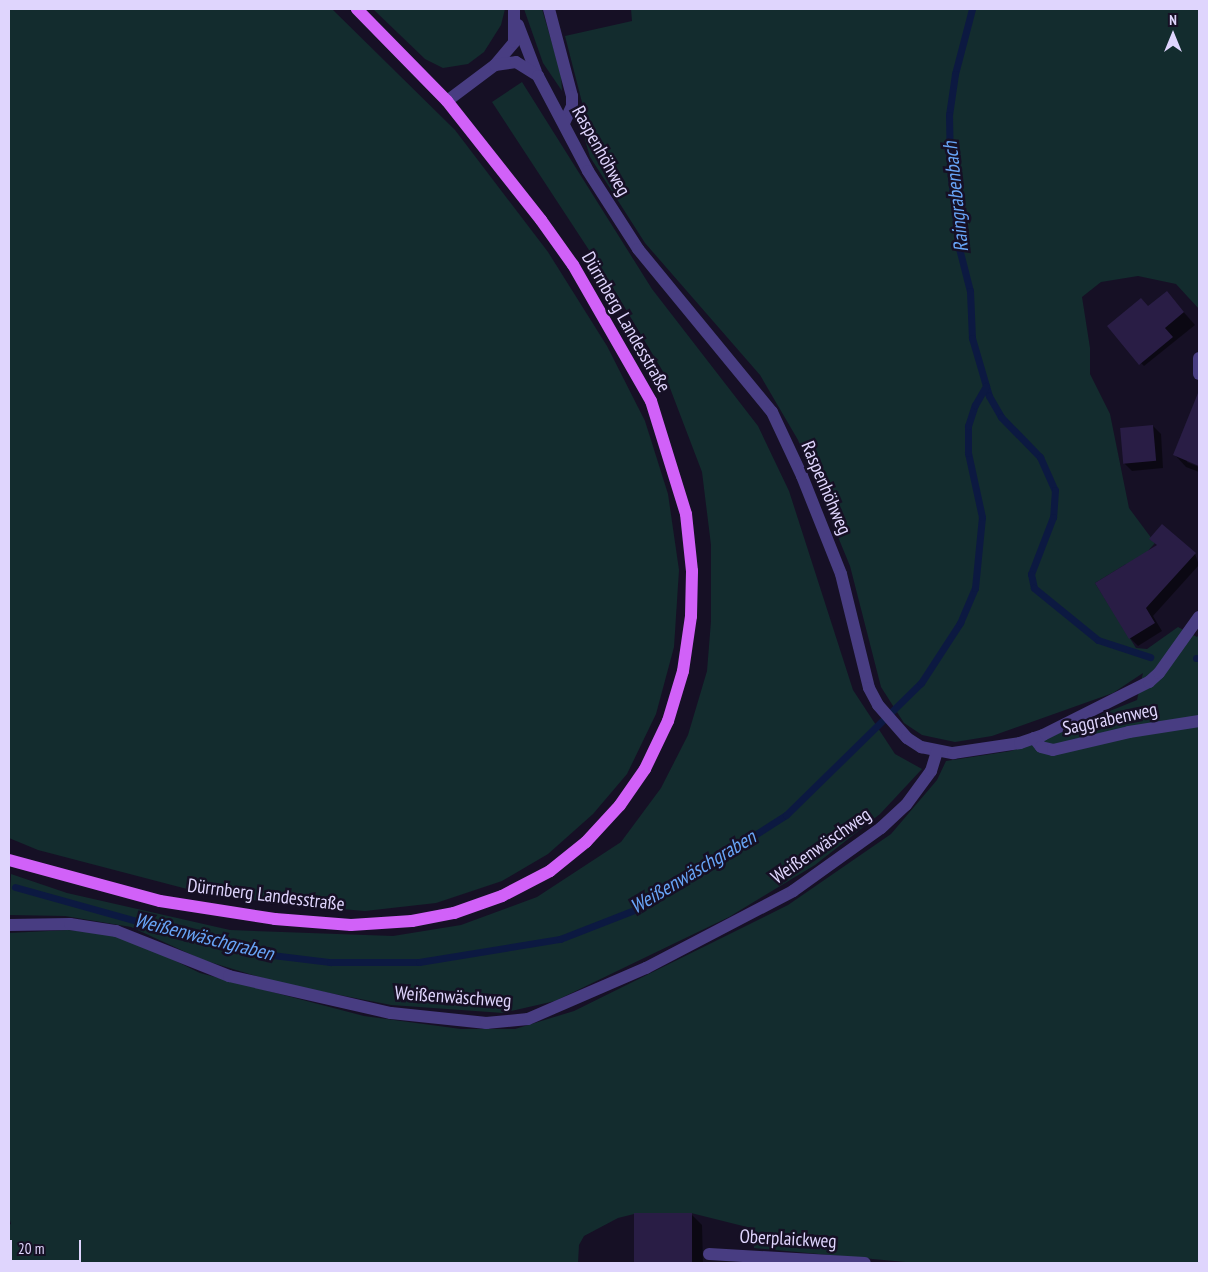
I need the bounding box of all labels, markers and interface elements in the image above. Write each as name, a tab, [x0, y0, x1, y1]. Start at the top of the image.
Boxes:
north arrow	[1148, 10, 1198, 60]
text: N	[1169, 11, 1177, 29]
street label: Raspenhöhweg	[567, 102, 635, 200]
water label: Raingrabenbach	[938, 140, 974, 254]
street label: Dürrnberg Landesstraße	[577, 248, 675, 396]
street label: Raspenhöhweg	[796, 438, 856, 538]
street label: Saggrabenweg	[1061, 698, 1159, 740]
street label: Weißenwäschweg	[767, 803, 875, 889]
water label: Weißenwäschgraben	[626, 825, 760, 919]
street label: Dürrnberg Landesstraße	[186, 874, 346, 916]
water label: Weißenwäschgraben	[132, 908, 276, 966]
street label: Weißenwäschweg	[394, 982, 512, 1012]
street label: Oberplaickweg	[739, 1225, 837, 1253]
scale bar	[12, 1230, 84, 1262]
text: 20 m	[18, 1239, 44, 1258]

